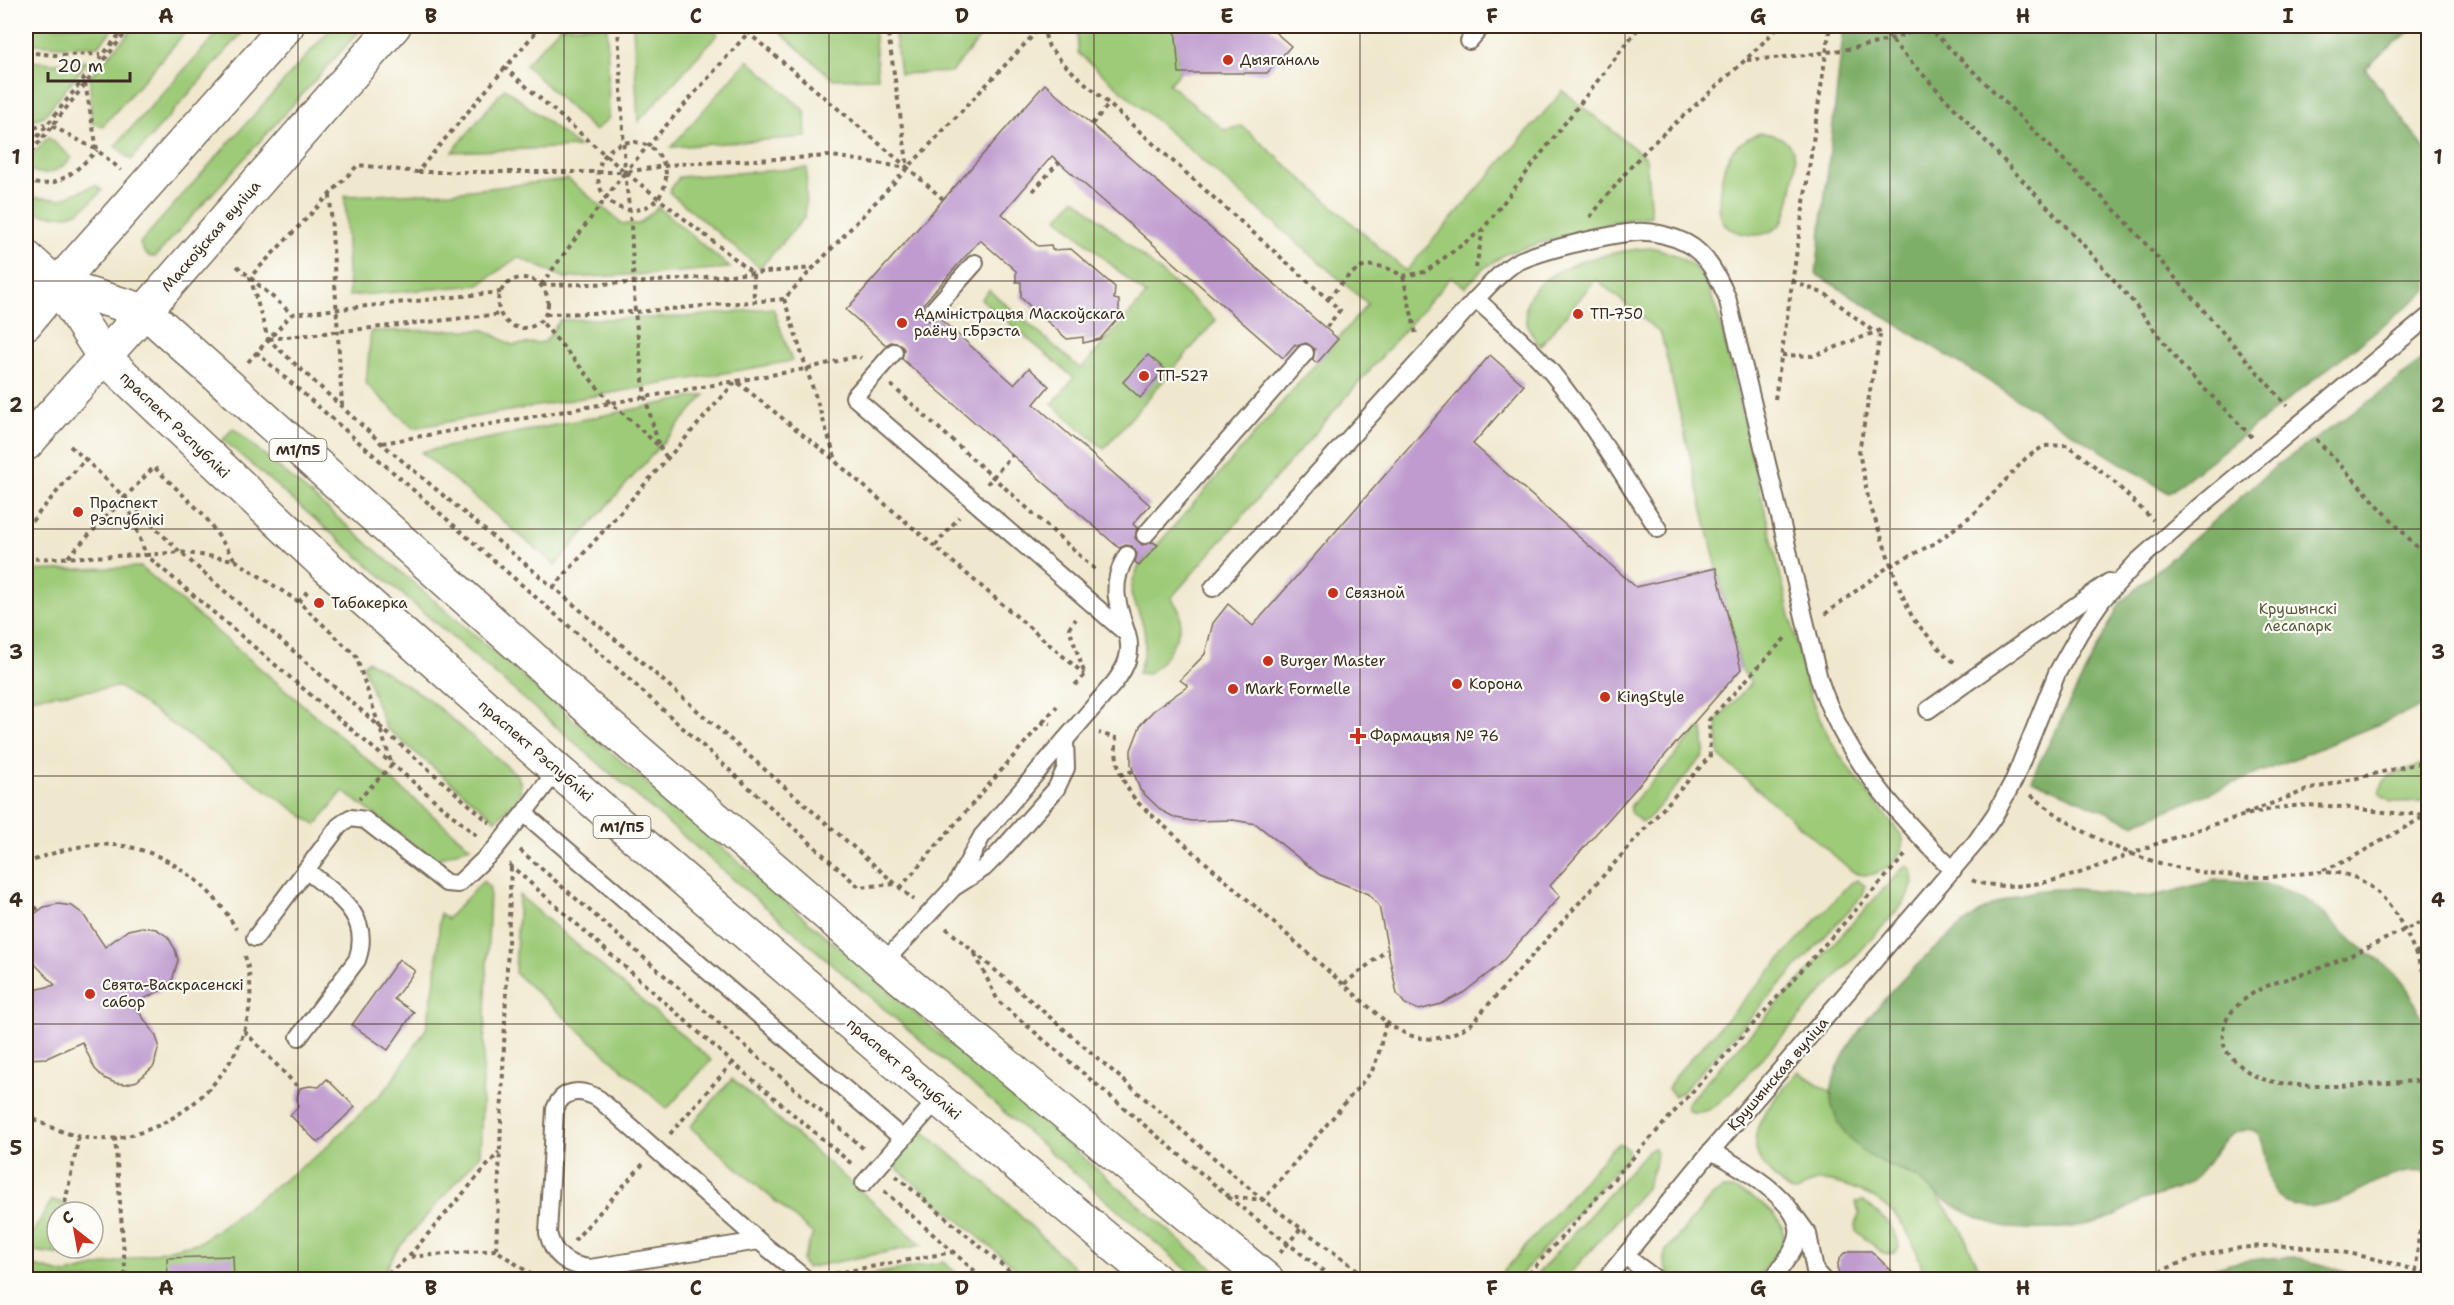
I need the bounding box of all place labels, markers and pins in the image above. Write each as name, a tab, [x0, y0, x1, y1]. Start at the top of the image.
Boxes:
place label: Дыяганаль	[1240, 50, 1320, 70]
marker: Дыяганаль	[1221, 53, 1235, 67]
place label: Адміністрацыя Маскоўскага раёну г.Брэста	[914, 304, 1125, 341]
place label: ТП-750	[1590, 304, 1643, 324]
marker: ТП-750	[1571, 307, 1585, 321]
marker: Адміністрацыя Маскоўскага раёну г.Брэста	[895, 316, 909, 330]
place label: ТП-527	[1156, 366, 1209, 386]
marker: ТП-527	[1137, 369, 1151, 383]
place label: Праспект Рэспублікі	[90, 493, 164, 530]
marker: Праспект Рэспублікі	[71, 505, 85, 519]
place label: Связной	[1345, 583, 1405, 603]
marker: Связной	[1326, 586, 1340, 600]
place label: Табакерка	[331, 593, 408, 613]
marker: Табакерка	[312, 596, 326, 610]
place label: Burger Master	[1280, 651, 1386, 671]
marker: Burger Master	[1261, 654, 1275, 668]
place label: Корона	[1469, 674, 1523, 694]
marker: Корона	[1450, 677, 1464, 691]
place label: Mark Formelle	[1245, 679, 1351, 699]
marker: Mark Formelle	[1226, 682, 1240, 696]
place label: KingStyle	[1617, 687, 1685, 707]
marker: KingStyle	[1598, 690, 1612, 704]
place label: Фармацыя № 76	[1370, 726, 1499, 746]
marker: Фармацыя № 76	[1351, 729, 1365, 743]
place label: Свята-Васкрасенскі сабор	[102, 975, 244, 1012]
marker: Свята-Васкрасенскі сабор	[83, 987, 97, 1001]

